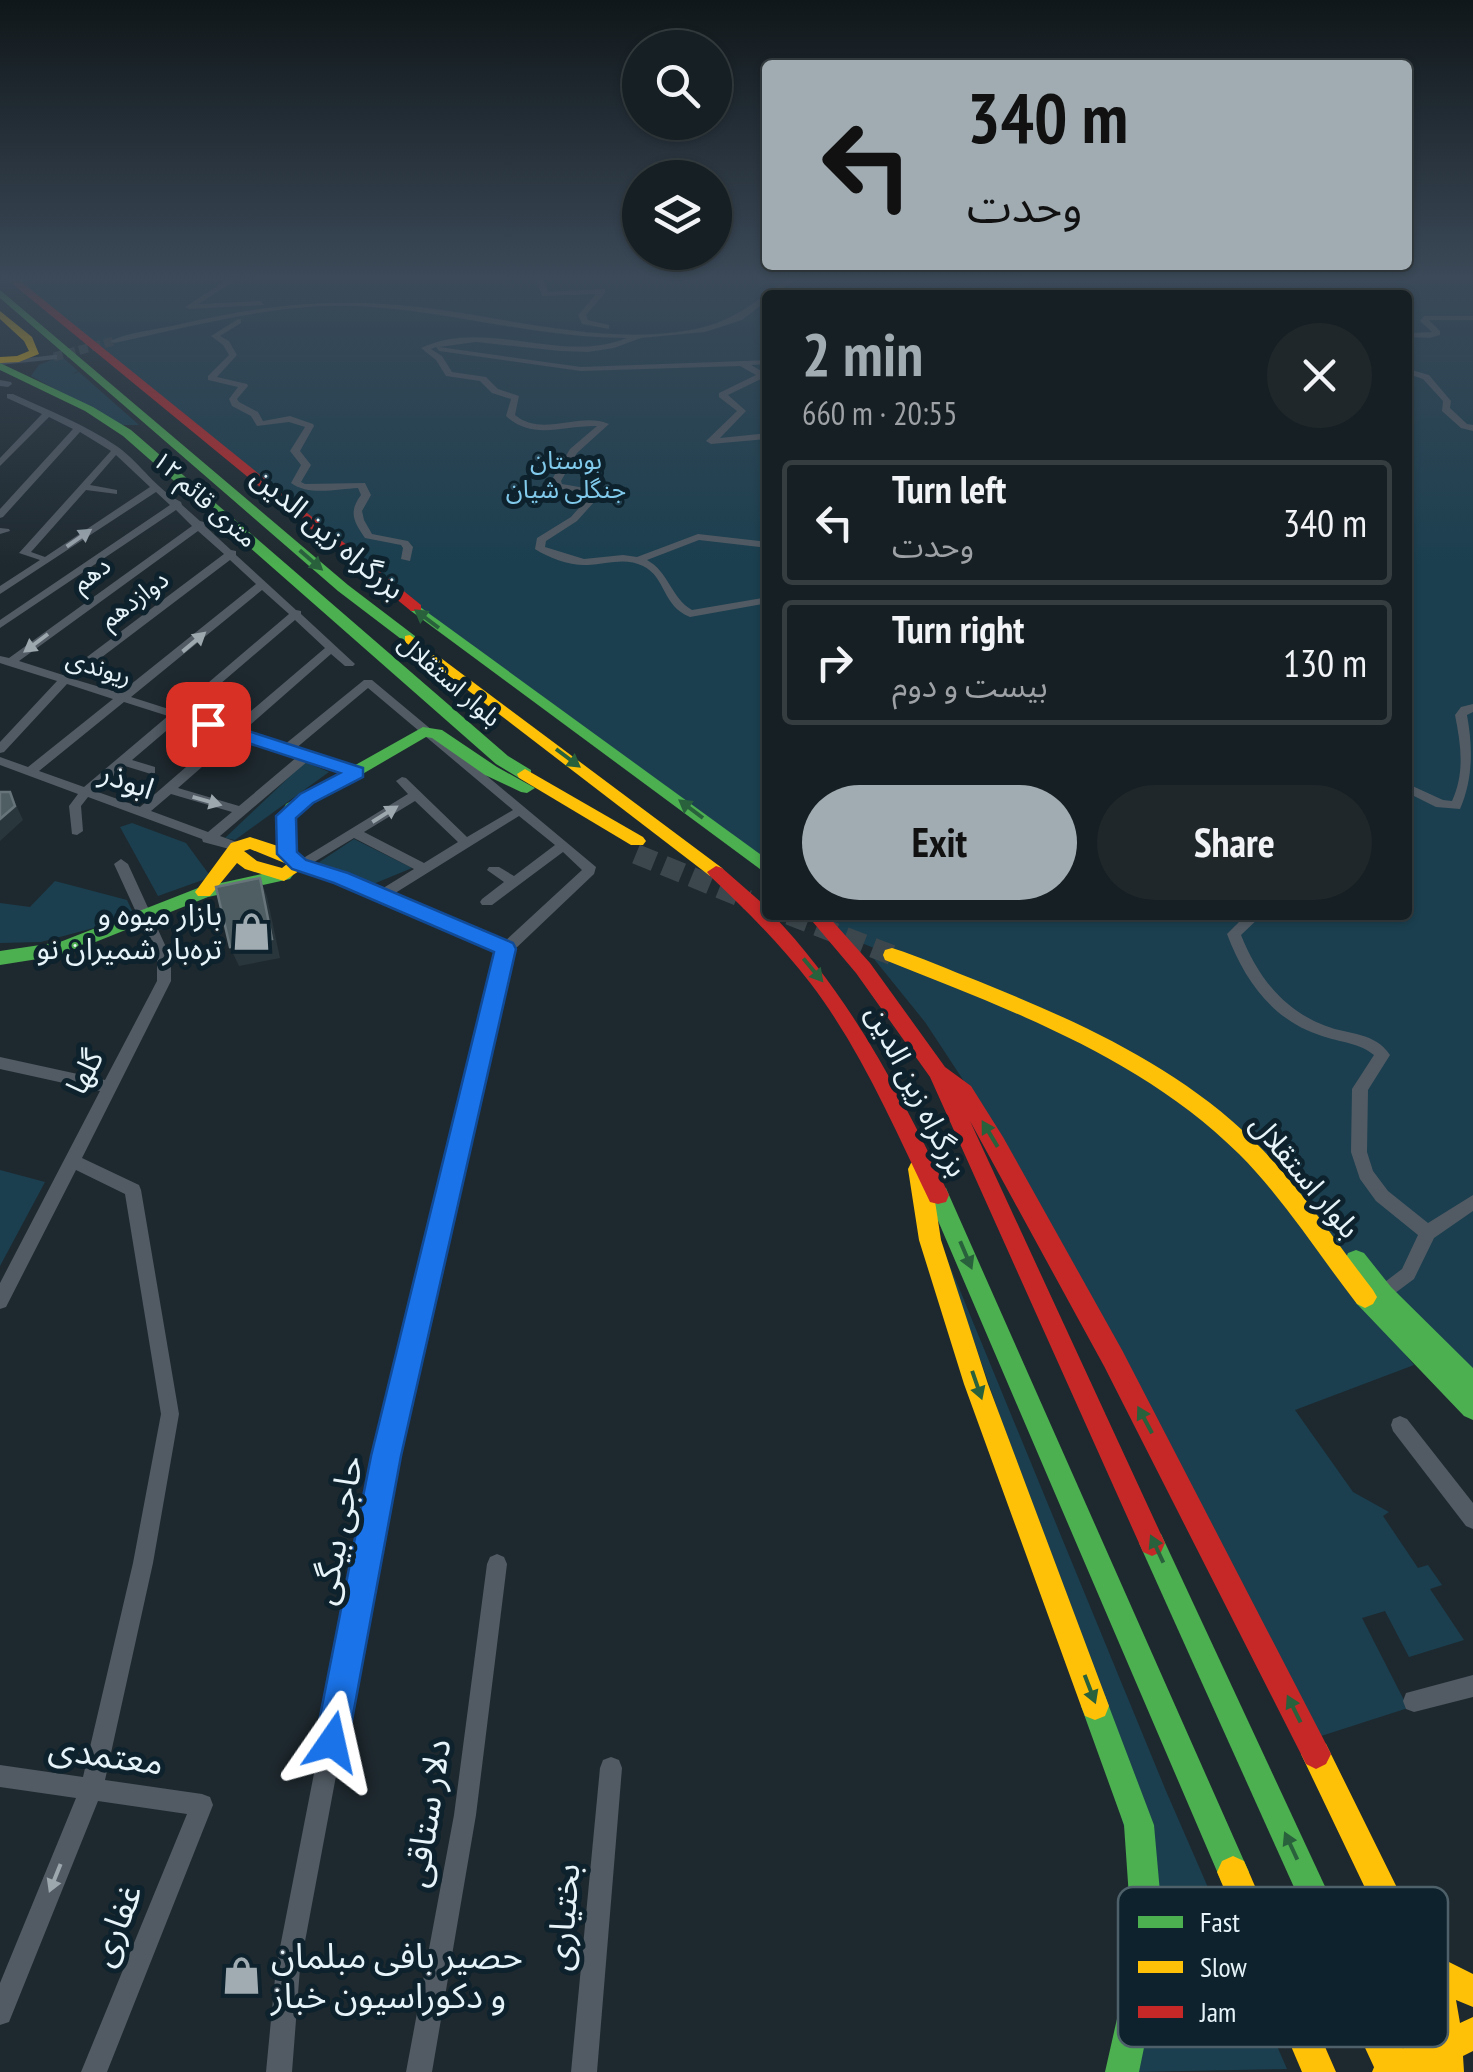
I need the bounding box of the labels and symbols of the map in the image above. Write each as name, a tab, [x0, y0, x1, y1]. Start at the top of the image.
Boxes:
street label: ۱۲ متری قائم	[143, 444, 264, 557]
park label: بوستان جنگلی شیان	[506, 444, 626, 505]
street label: بزرگراه زین الدین	[244, 456, 414, 607]
one-way arrow	[65, 529, 92, 548]
one-way arrow	[298, 548, 323, 570]
street label: دهم	[65, 549, 119, 602]
street label: دوازدهم	[93, 563, 177, 638]
one-way arrow	[414, 609, 440, 629]
street label: بلوار استقلال	[392, 627, 508, 733]
one-way arrow	[23, 632, 49, 652]
one-way arrow	[182, 632, 207, 653]
street label: ریوندی	[62, 642, 136, 692]
pin	[166, 682, 251, 767]
one-way arrow	[555, 748, 581, 767]
street label: ابوذر	[94, 752, 160, 807]
one-way arrow	[192, 793, 223, 809]
one-way arrow	[678, 799, 704, 819]
one-way arrow	[372, 805, 399, 824]
place label: بازار میوه و تره‌بار شمیران نو	[37, 894, 222, 967]
shop icon: بازار میوه و تره‌بار شمیران نو	[231, 911, 273, 953]
one-way arrow	[801, 958, 823, 983]
street label: بزرگراه زین الدین	[858, 998, 978, 1183]
street label: گلها	[56, 1042, 112, 1100]
street label: بلوار استقلال	[1243, 1105, 1370, 1246]
one-way arrow	[982, 1120, 999, 1148]
one-way arrow	[958, 1241, 974, 1270]
one-way arrow	[970, 1370, 985, 1400]
one-way arrow	[1137, 1405, 1154, 1434]
street label: حاجی بیگی	[299, 1451, 373, 1608]
one-way arrow	[1149, 1535, 1166, 1564]
one-way arrow	[1083, 1674, 1099, 1704]
position arrow	[280, 1690, 384, 1794]
one-way arrow	[1285, 1694, 1302, 1723]
street label: معتمدی	[46, 1723, 166, 1785]
street label: دلار ستاقی	[392, 1735, 460, 1890]
one-way arrow	[1283, 1831, 1299, 1861]
street label: بختیاری	[534, 1861, 590, 1972]
one-way arrow	[47, 1863, 63, 1893]
street label: غفاری	[78, 1877, 152, 1972]
legend	[1118, 1887, 1448, 2047]
text: Fast	[1200, 1903, 1240, 1940]
place label: حصیر بافی مبلمان و دکوراسیون خباز	[270, 1932, 523, 2018]
text: Slow	[1200, 1948, 1247, 1985]
shop icon: حصیر بافی مبلمان و دکوراسیون خباز	[220, 1955, 262, 1997]
text: Jam	[1199, 1993, 1236, 2030]

